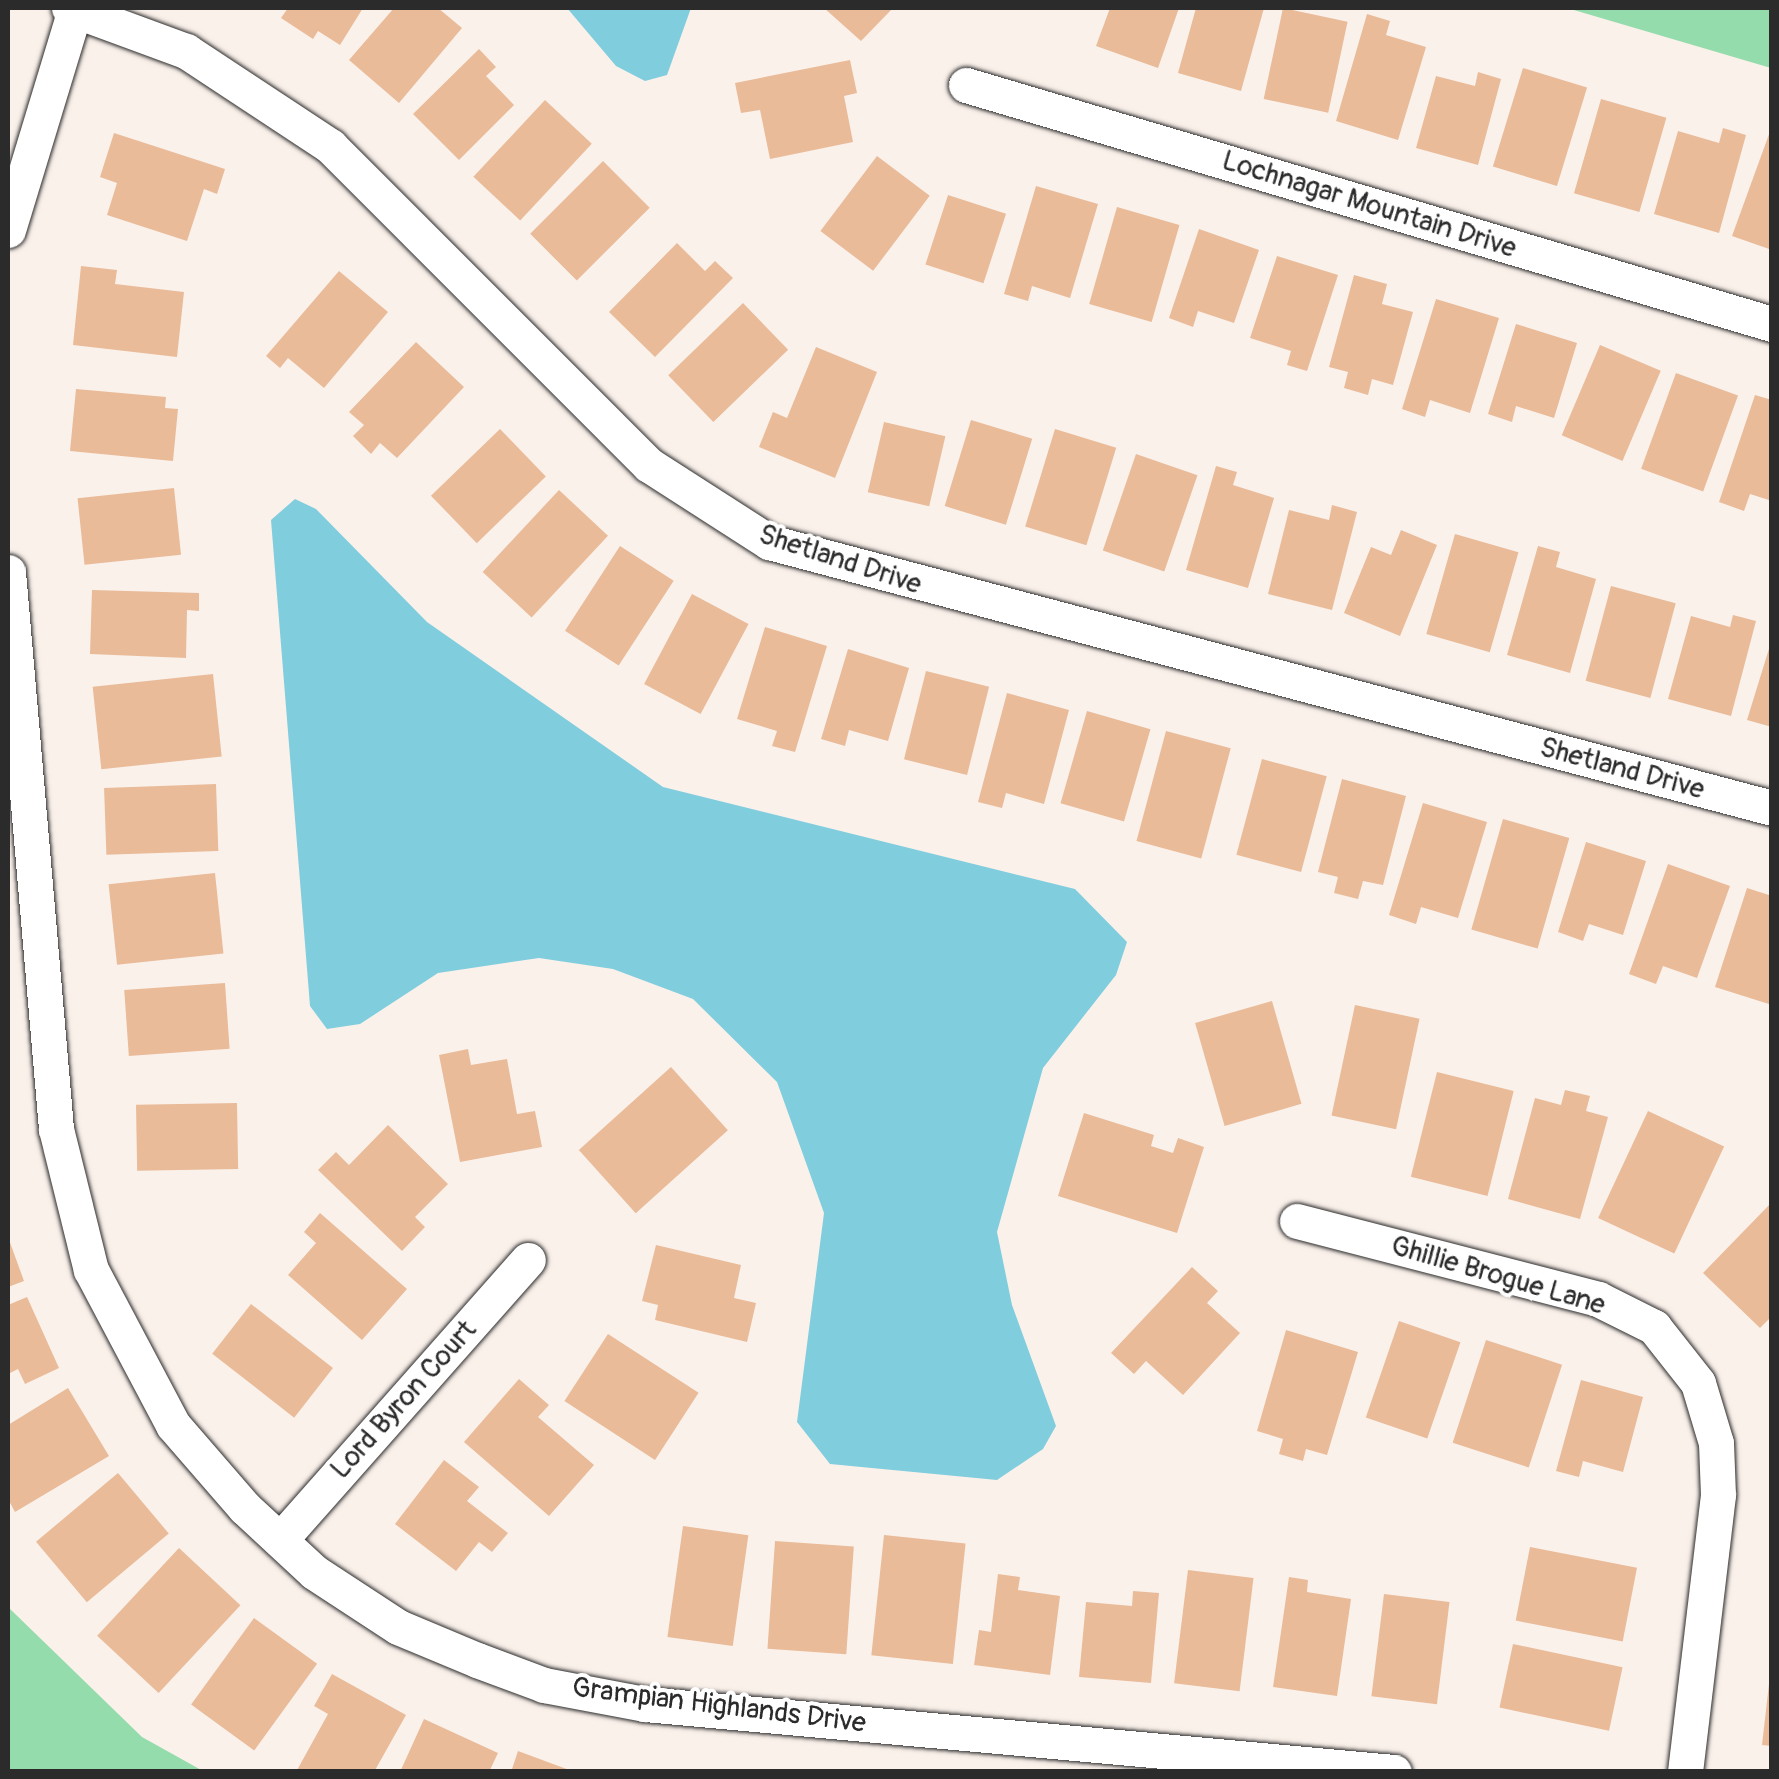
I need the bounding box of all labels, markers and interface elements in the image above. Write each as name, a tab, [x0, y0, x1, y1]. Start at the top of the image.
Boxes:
street label: Lochnagar Mountain Drive	[1218, 144, 1520, 266]
street label: Shetland Drive	[755, 518, 925, 602]
street label: Shetland Drive	[1536, 731, 1708, 807]
street label: Ghillie Brogue Lane	[1387, 1229, 1609, 1323]
street label: Lord Byron Court	[324, 1314, 484, 1486]
street label: Grampian Highlands Drive	[570, 1671, 868, 1741]

